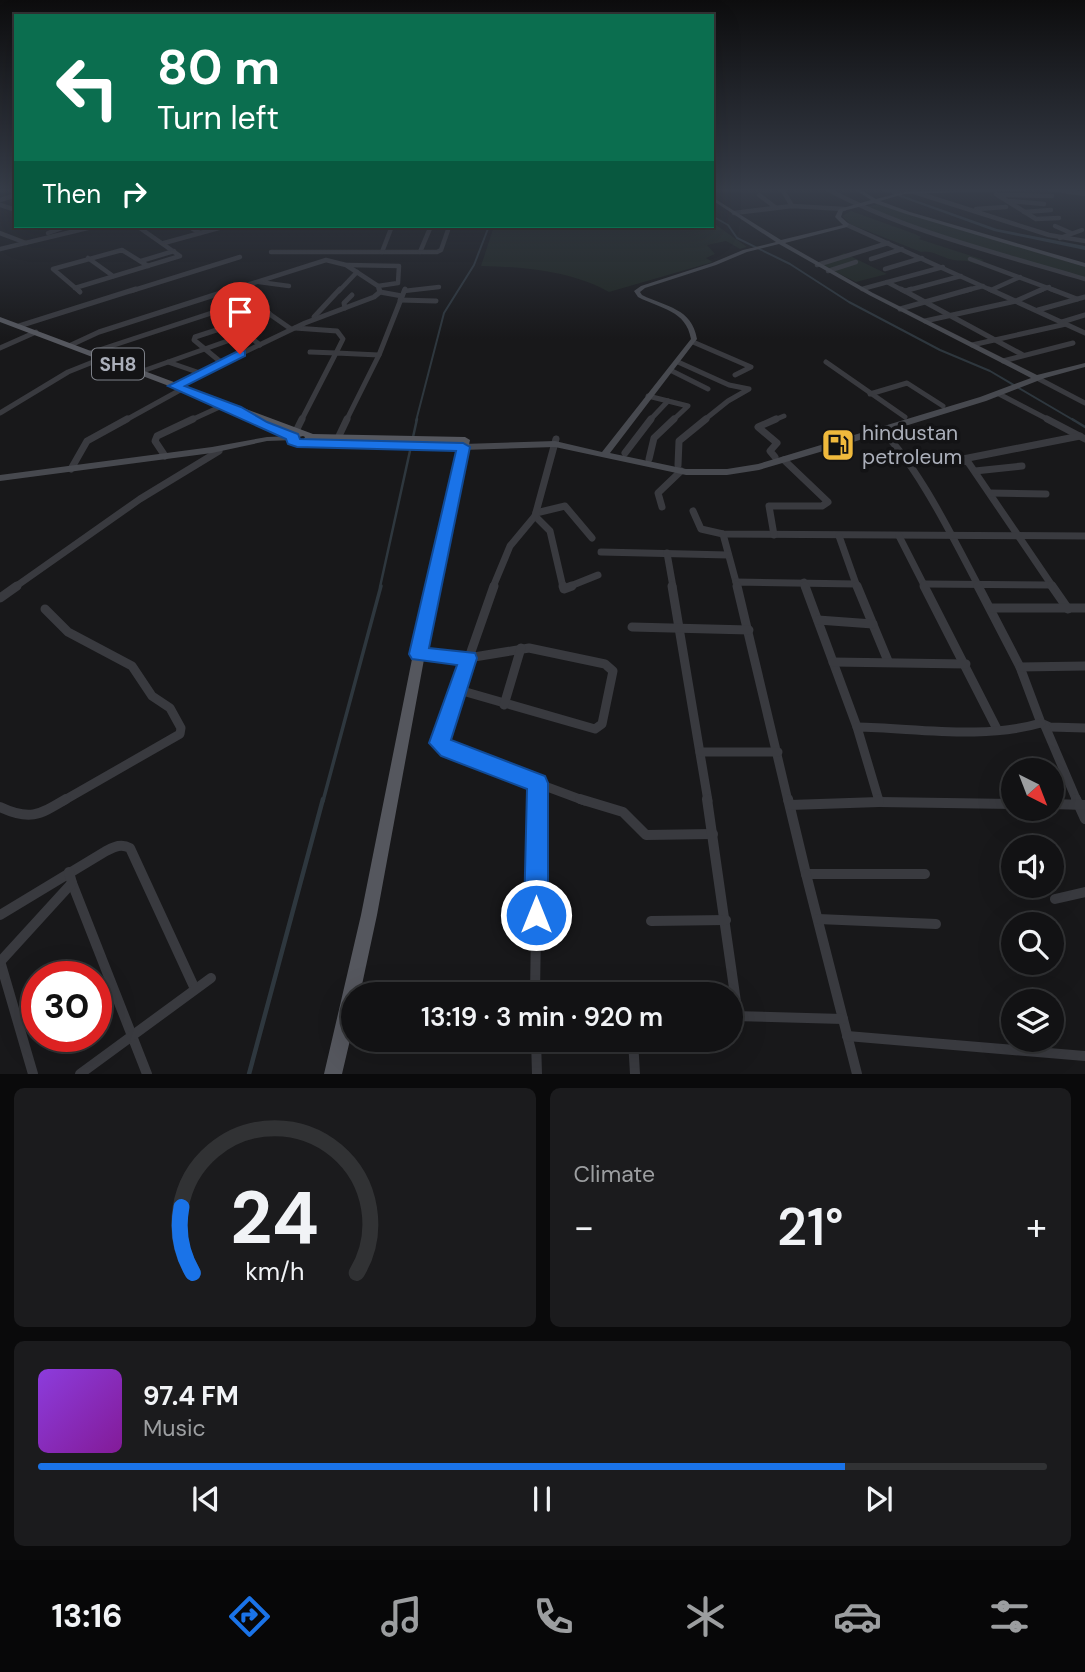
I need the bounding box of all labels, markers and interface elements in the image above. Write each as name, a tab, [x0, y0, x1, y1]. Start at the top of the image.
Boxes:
text: 80 m	[157, 35, 280, 99]
icon: left	[42, 42, 133, 133]
text: Turn left	[157, 97, 279, 139]
icon: right	[115, 175, 153, 213]
text: Then	[42, 177, 101, 211]
pin	[210, 282, 270, 354]
icon: arrive	[221, 293, 259, 331]
road number: SH8	[92, 348, 144, 380]
place label: hindustan petroleum	[862, 419, 962, 471]
fuel station icon: hindustan petroleum	[819, 426, 857, 464]
north arrow	[1001, 758, 1064, 821]
map controls	[1001, 758, 1064, 1052]
button: sound	[1001, 835, 1064, 898]
position arrow	[499, 878, 573, 952]
button: search	[1001, 912, 1064, 975]
speed limit sign: 30	[21, 961, 112, 1052]
button: layers	[1001, 989, 1064, 1052]
text: 13:19 · 3 min · 920 m	[421, 1000, 663, 1034]
text: Climate	[574, 1159, 655, 1189]
text: 24	[230, 1172, 319, 1267]
text: 21°	[777, 1193, 844, 1261]
text: −	[574, 1202, 594, 1252]
text: +	[1026, 1202, 1047, 1252]
text: km/h	[245, 1255, 304, 1288]
text: 97.4 FM	[143, 1379, 239, 1413]
text: Music	[143, 1413, 206, 1443]
icon: previous	[187, 1480, 225, 1518]
icon: pause	[523, 1480, 561, 1518]
icon: next	[860, 1480, 898, 1518]
icon: directions	[225, 1592, 274, 1641]
icon: music	[377, 1592, 426, 1641]
icon: phone	[529, 1592, 578, 1641]
icon: climate	[681, 1592, 730, 1641]
icon: car	[833, 1592, 882, 1641]
icon: filters	[985, 1592, 1034, 1641]
text: 13:16	[51, 1595, 122, 1637]

